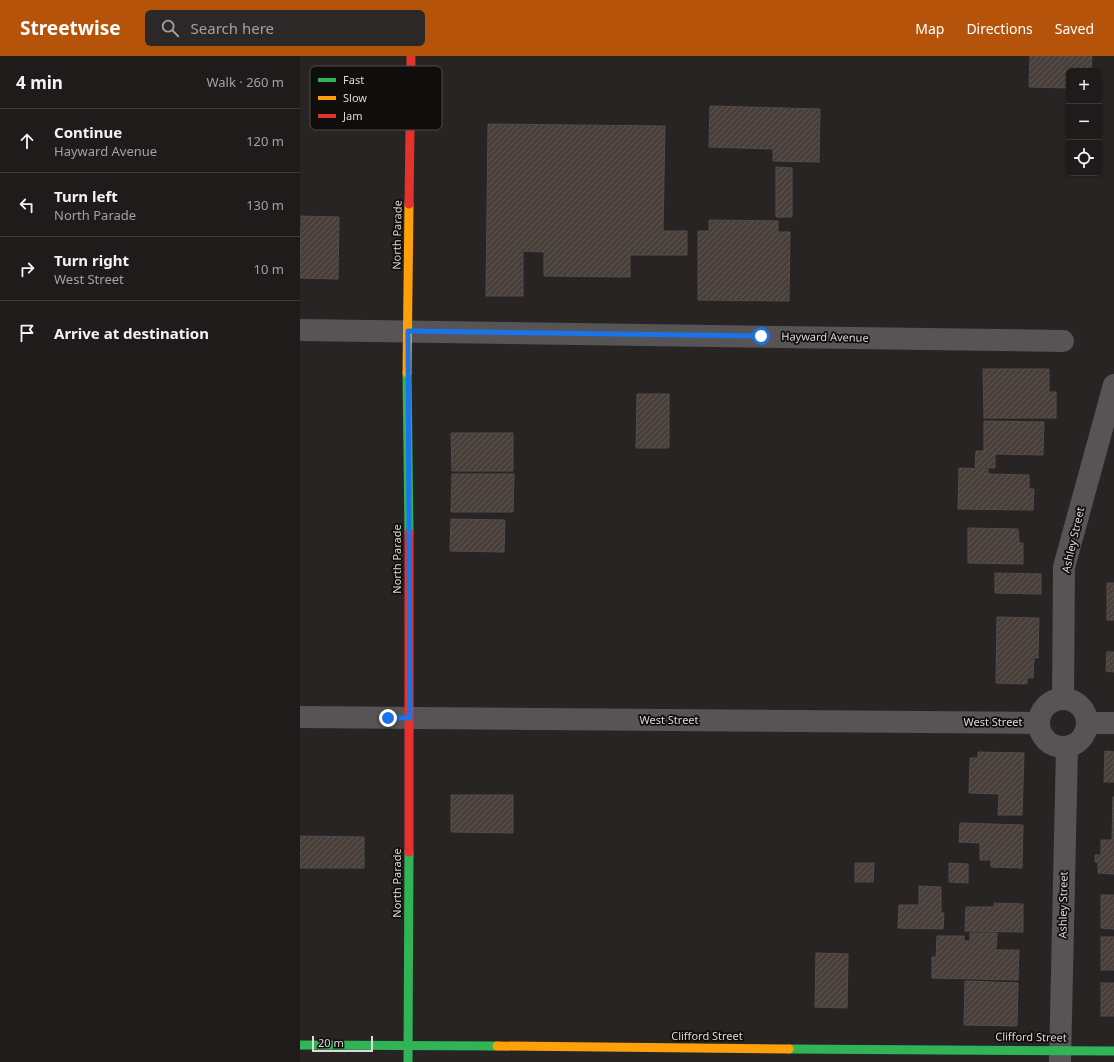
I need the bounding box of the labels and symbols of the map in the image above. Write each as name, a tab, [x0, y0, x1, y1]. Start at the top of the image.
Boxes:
legend	[310, 66, 442, 130]
text: Fast	[343, 72, 364, 87]
text: Slow	[343, 90, 367, 105]
text: Jam	[342, 108, 362, 123]
street label: North Parade	[388, 200, 405, 270]
route start	[752, 327, 770, 345]
street label: Hayward Avenue	[781, 328, 869, 345]
street label: Ashley Street	[1058, 505, 1087, 574]
street label: North Parade	[389, 524, 404, 594]
route end	[379, 709, 397, 727]
street label: West Street	[639, 712, 699, 727]
street label: West Street	[963, 714, 1023, 729]
street label: North Parade	[389, 848, 404, 918]
street label: Ashley Street	[1054, 871, 1071, 939]
street label: Clifford Street	[671, 1028, 743, 1043]
street label: Clifford Street	[995, 1028, 1067, 1045]
scale bar	[312, 1034, 373, 1053]

